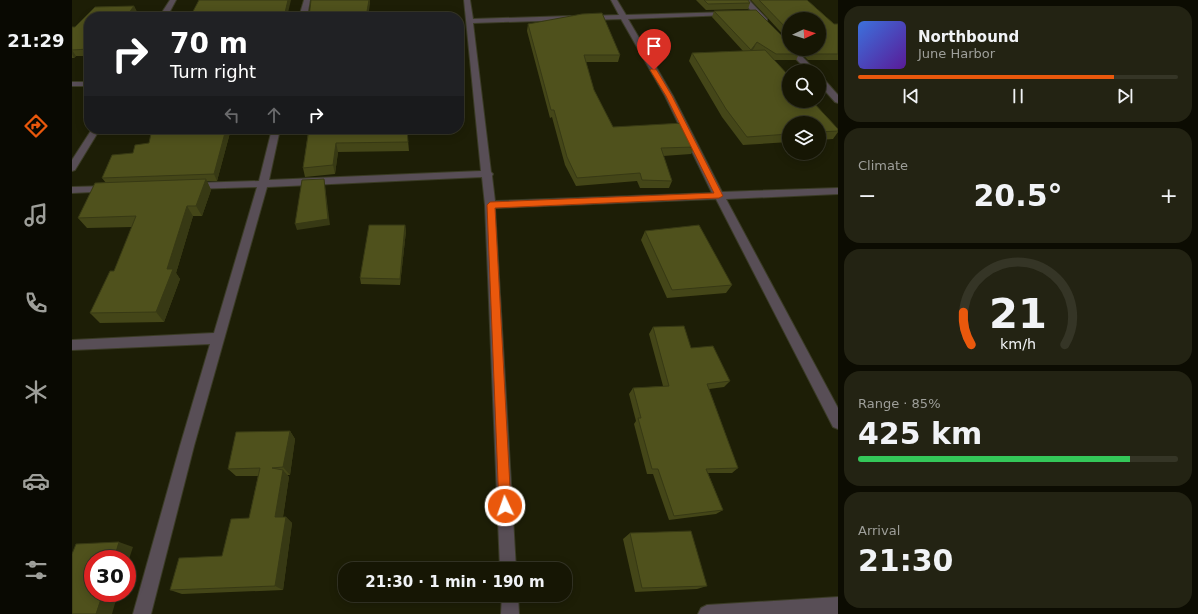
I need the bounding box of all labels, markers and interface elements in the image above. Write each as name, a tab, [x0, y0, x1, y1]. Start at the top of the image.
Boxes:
north arrow	[782, 12, 826, 56]
map controls	[782, 12, 826, 160]
text: 70 m	[170, 27, 248, 60]
icon: right	[104, 28, 156, 80]
text: Northbound	[918, 28, 1019, 46]
pin	[637, 29, 671, 70]
text: 21:29	[7, 30, 65, 51]
icon: arrive	[643, 35, 665, 57]
text: June Harbor	[918, 46, 995, 61]
text: Turn right	[170, 61, 256, 82]
button: search	[782, 64, 826, 108]
icon: previous	[900, 85, 922, 107]
icon: pause	[1007, 85, 1029, 107]
icon: next	[1114, 85, 1136, 107]
icon: left	[221, 104, 243, 126]
icon: ahead	[263, 104, 285, 126]
icon: right	[305, 104, 327, 126]
icon: directions	[22, 112, 50, 140]
button: layers	[782, 116, 826, 160]
text: Climate	[858, 158, 908, 173]
text: 20.5°	[973, 178, 1063, 213]
text: −	[858, 183, 876, 208]
text: +	[1160, 183, 1178, 208]
icon: music	[22, 201, 50, 229]
icon: phone	[22, 289, 50, 317]
text: 21	[989, 289, 1047, 338]
text: km/h	[1000, 336, 1036, 352]
icon: climate	[22, 378, 50, 406]
text: Range · 85%	[858, 396, 941, 411]
text: 425 km	[858, 416, 982, 451]
icon: car	[22, 467, 50, 495]
position arrow	[484, 485, 526, 527]
text: Arrival	[858, 523, 900, 538]
text: 21:30	[858, 543, 954, 578]
speed limit sign: 30	[84, 550, 136, 602]
icon: filters	[22, 556, 50, 584]
text: 21:30 · 1 min · 190 m	[365, 573, 545, 591]

